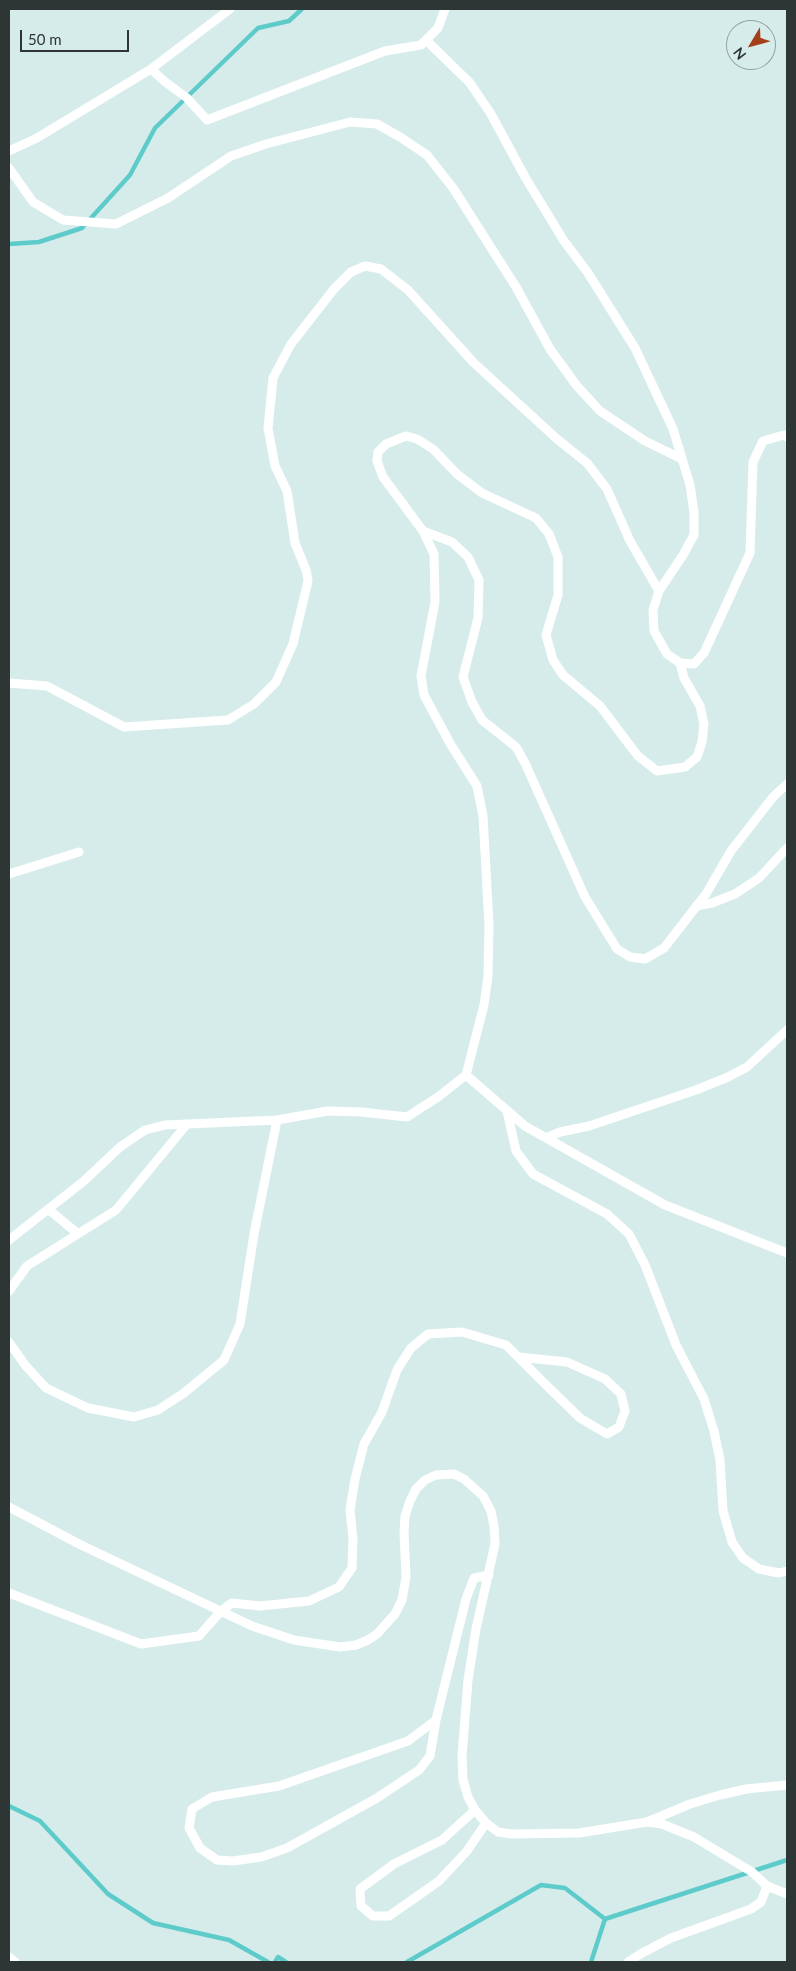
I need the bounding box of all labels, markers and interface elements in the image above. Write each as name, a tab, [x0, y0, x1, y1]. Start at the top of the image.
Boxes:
scale bar	[22, 20, 131, 52]
north arrow	[726, 20, 776, 70]
text: 50 m	[28, 30, 62, 48]
text: N	[729, 44, 749, 63]

